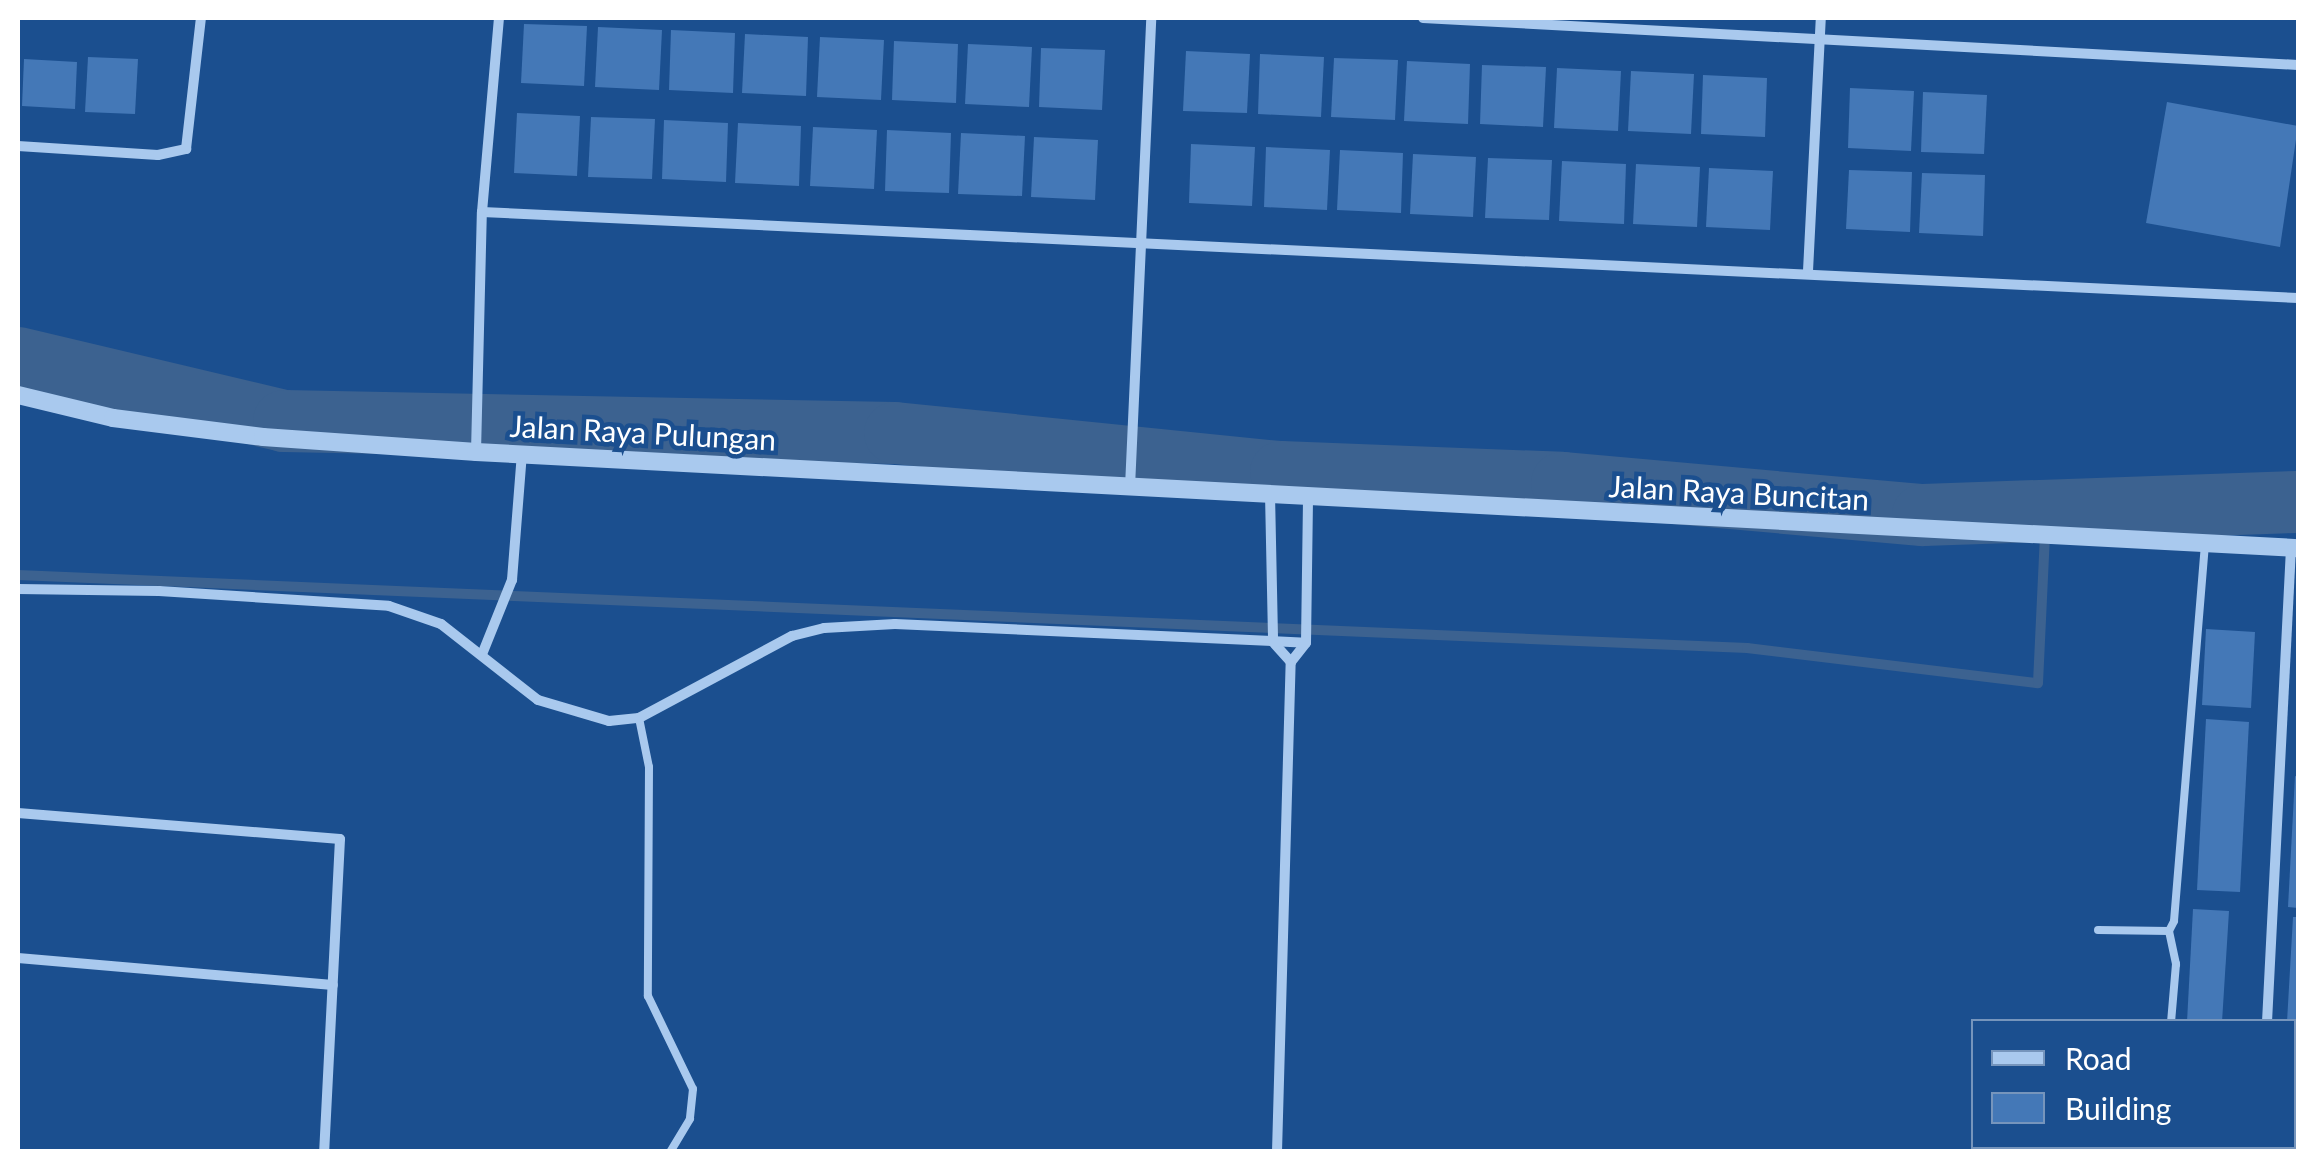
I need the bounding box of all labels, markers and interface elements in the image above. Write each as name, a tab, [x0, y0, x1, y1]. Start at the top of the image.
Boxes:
street label: Jalan Raya Pulungan	[509, 407, 777, 457]
street label: Jalan Raya Buncitan	[1608, 467, 1870, 517]
legend	[1971, 1019, 2296, 1149]
text: Road	[2065, 1040, 2132, 1076]
text: Building	[2065, 1090, 2171, 1126]

